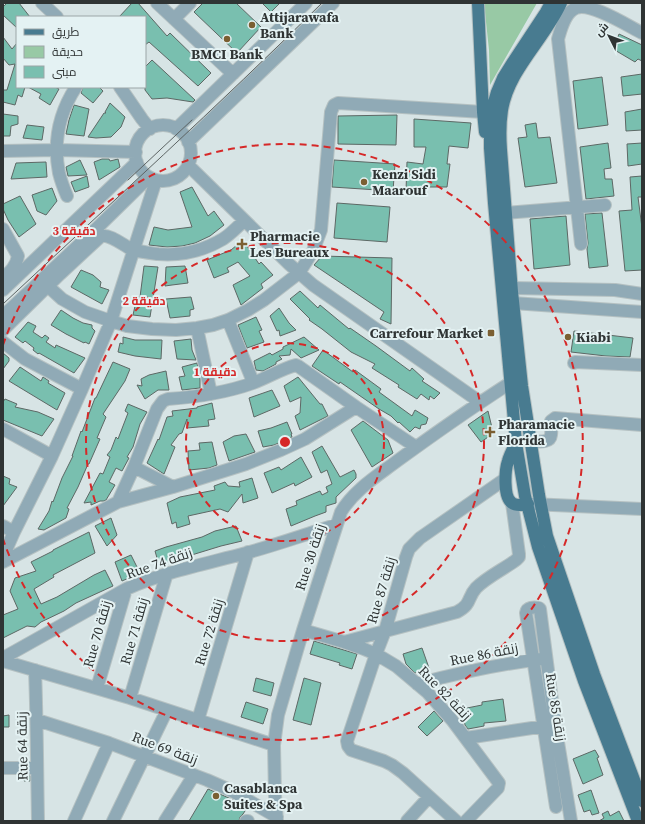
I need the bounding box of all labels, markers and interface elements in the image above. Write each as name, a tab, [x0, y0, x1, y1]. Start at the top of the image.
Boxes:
place label: Attijarawafa Bank	[260, 7, 340, 43]
legend	[16, 16, 146, 88]
north arrow	[589, 16, 629, 56]
text: ش	[592, 19, 612, 40]
marker: Attijarawafa Bank	[247, 20, 257, 30]
text: طريق	[52, 24, 80, 40]
marker: BMCI Bank	[222, 34, 232, 44]
text: حديقة	[52, 44, 83, 60]
place label: BMCI Bank	[191, 44, 264, 64]
text: مبنى	[52, 64, 77, 80]
place label: Kenzi Sidi Maarouf	[372, 164, 437, 200]
marker: Kenzi Sidi Maarouf	[359, 177, 369, 187]
text: 3 دقيقة	[52, 223, 96, 239]
place label: Pharmacie Les Bureaux	[250, 226, 330, 262]
marker: Pharmacie Les Bureaux	[237, 239, 247, 249]
text: 2 دقيقة	[122, 293, 166, 309]
place label: Carrefour Market	[370, 323, 484, 343]
place label: Kiabi	[576, 327, 611, 347]
marker: Carrefour Market	[486, 328, 496, 338]
marker: Kiabi	[563, 332, 573, 342]
text: 1 دقيقة	[193, 364, 237, 380]
place label: Pharamacie Florida	[498, 414, 575, 450]
marker: Pharamacie Florida	[485, 427, 495, 437]
centre of rings	[278, 435, 292, 449]
street label: Rue 30 زنقة	[290, 521, 330, 593]
street label: Rue 74 زنقة	[123, 542, 195, 584]
street label: Rue 87 زنقة	[361, 554, 401, 626]
street label: Rue 71 زنقة	[115, 595, 153, 667]
street label: Rue 72 زنقة	[189, 596, 229, 668]
street label: Rue 70 زنقة	[78, 598, 116, 670]
street label: Rue 86 زنقة	[448, 638, 520, 670]
street label: Rue 82 زنقة	[414, 661, 476, 725]
street label: Rue 85 زنقة	[541, 671, 571, 743]
street label: Rue 64 زنقة	[11, 711, 33, 781]
street label: Rue 69 زنقة	[129, 726, 201, 770]
place label: Casablanca Suites & Spa	[224, 778, 303, 814]
marker: Casablanca Suites & Spa	[211, 791, 221, 801]

